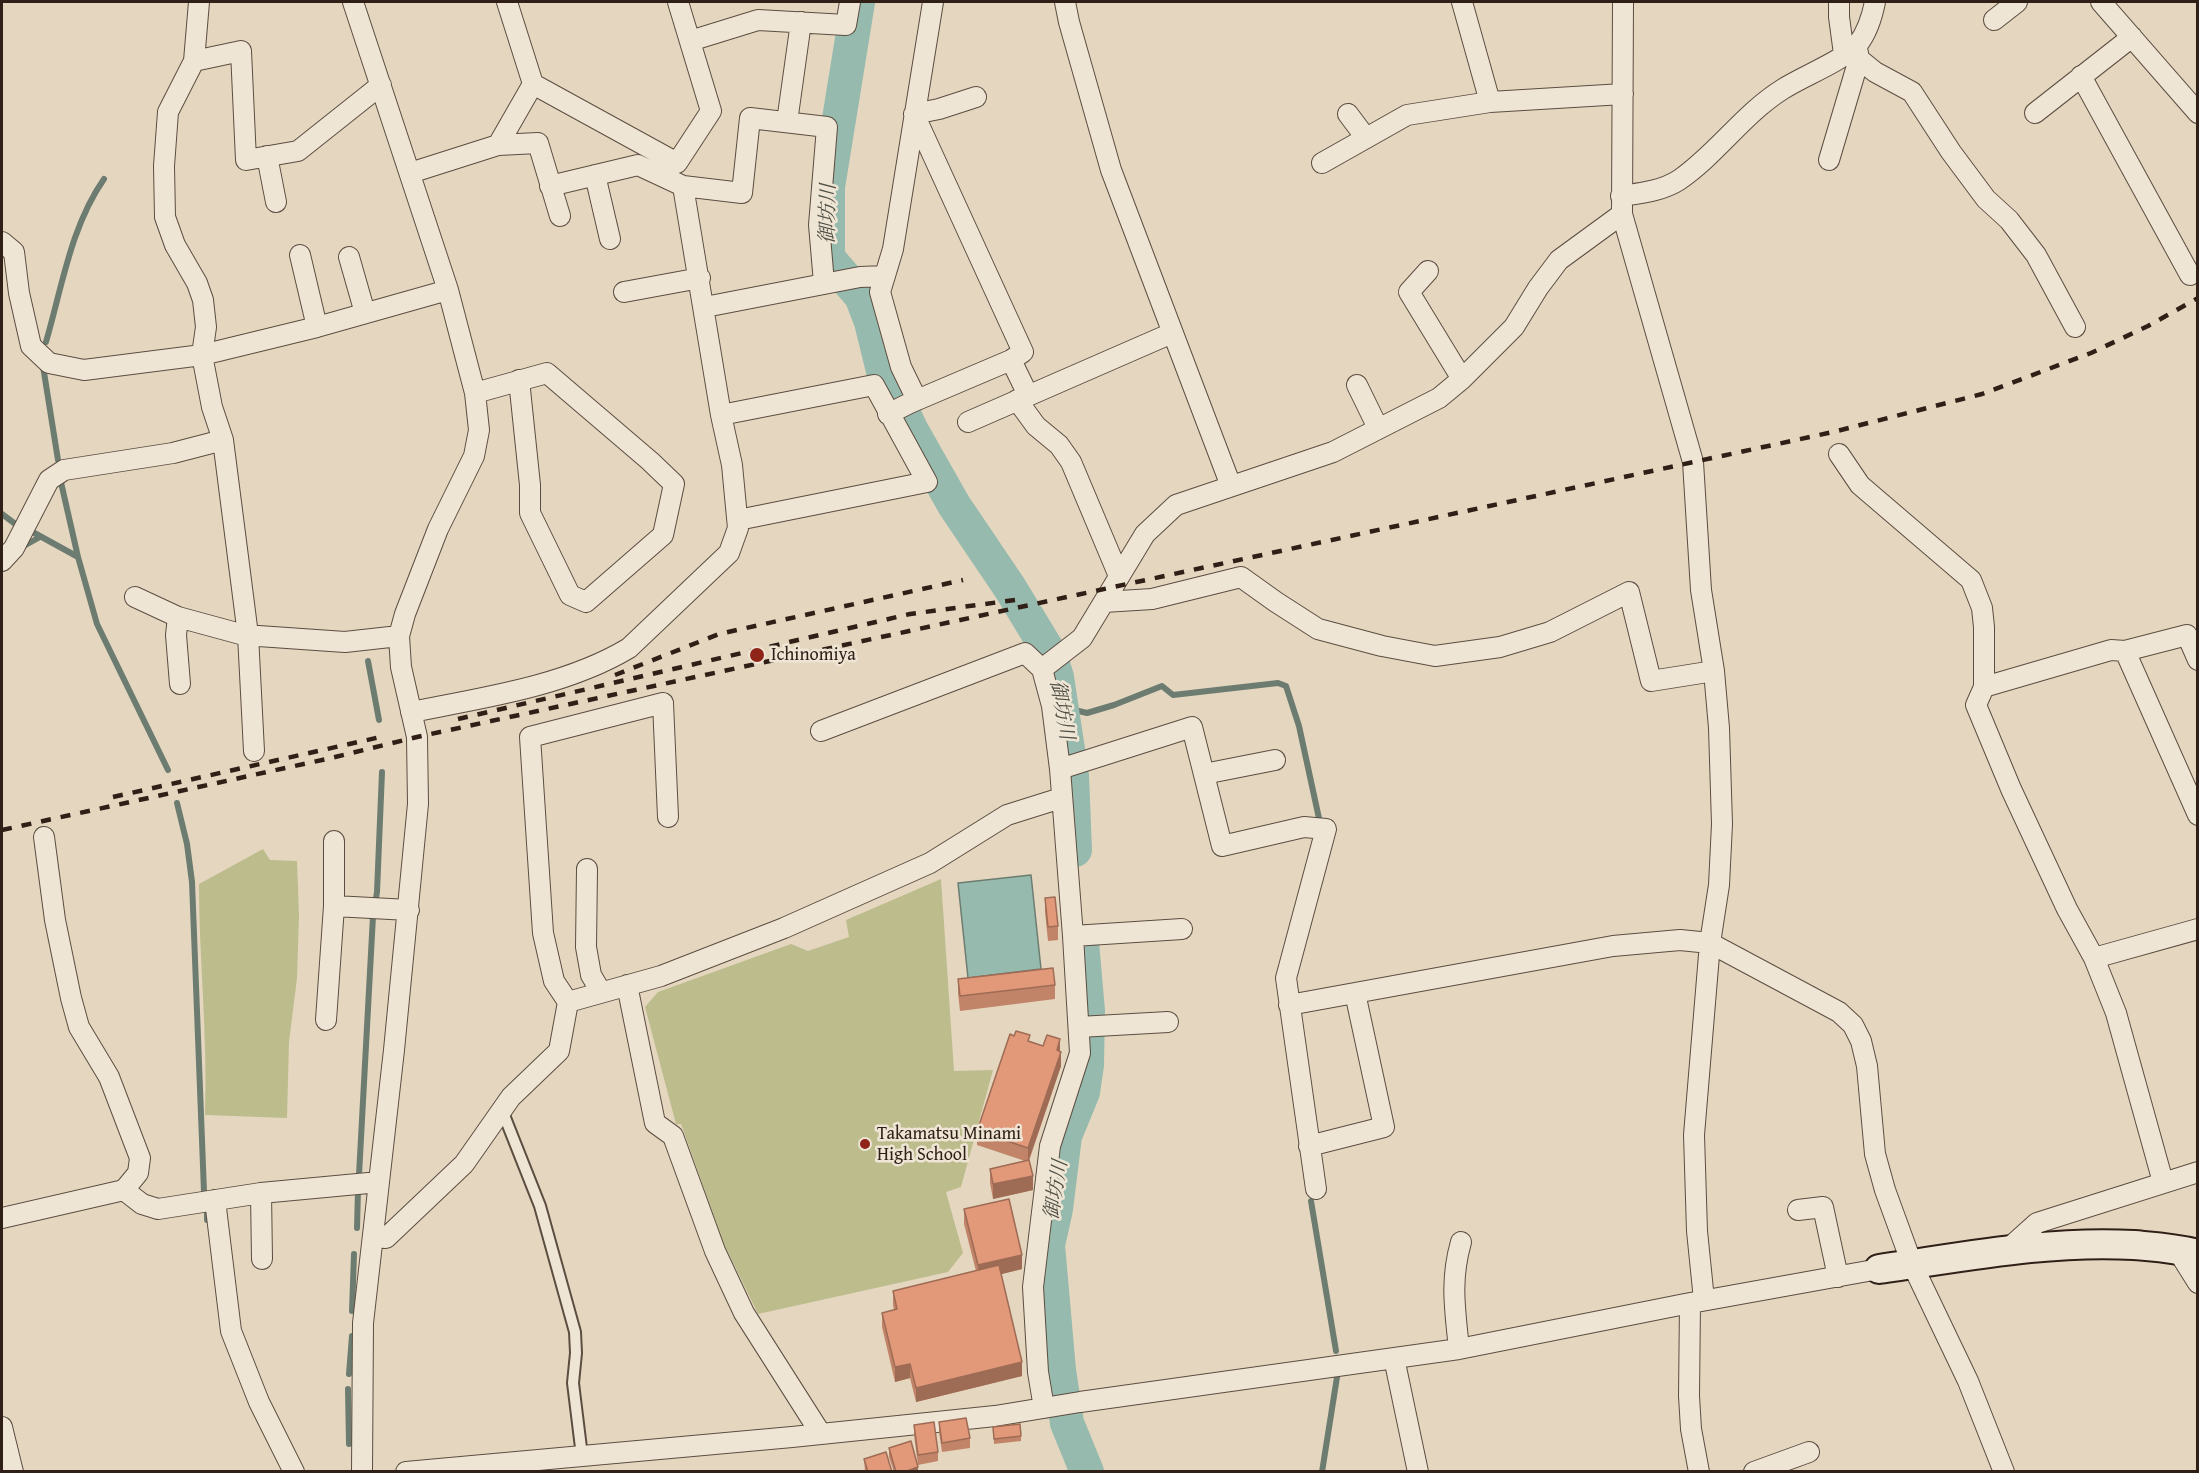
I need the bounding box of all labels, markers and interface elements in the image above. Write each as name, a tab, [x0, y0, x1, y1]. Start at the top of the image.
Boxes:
water label: 御坊川	[816, 184, 842, 244]
place label: Ichinomiya	[771, 644, 856, 666]
marker: Ichinomiya	[748, 646, 766, 664]
water label: 御坊川	[1044, 678, 1078, 742]
place label: Takamatsu Minami High School	[877, 1123, 1021, 1166]
marker: Takamatsu Minami High School	[858, 1137, 872, 1151]
water label: 御坊川	[1040, 1158, 1074, 1222]

